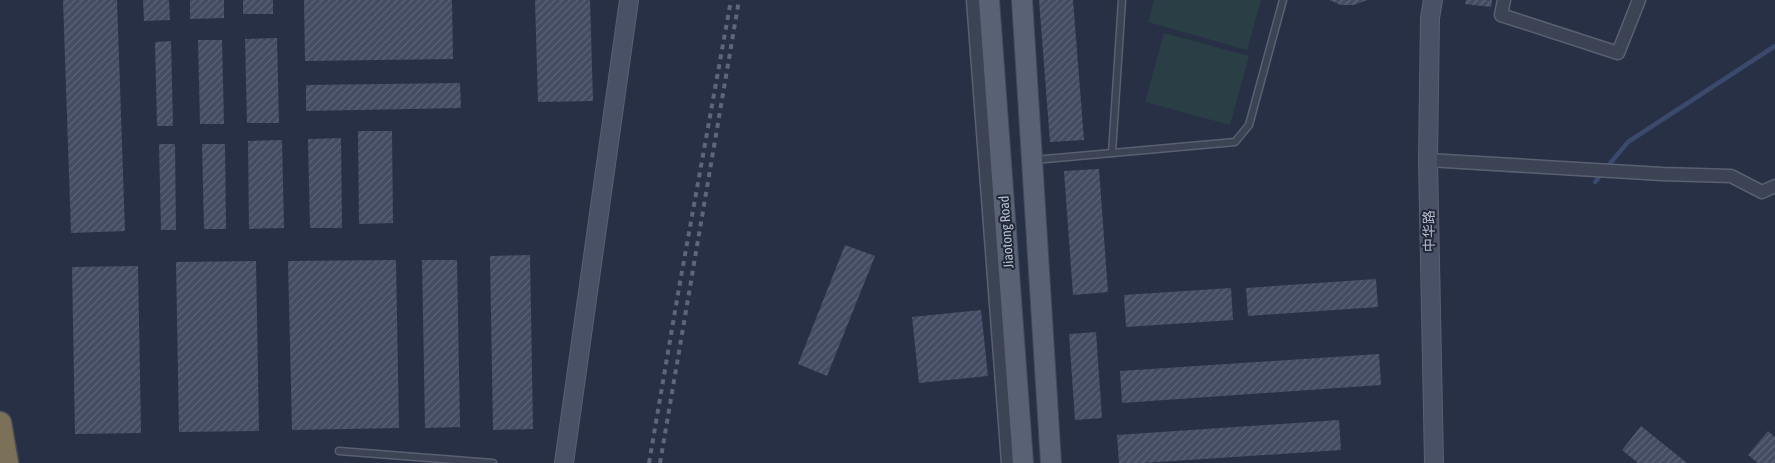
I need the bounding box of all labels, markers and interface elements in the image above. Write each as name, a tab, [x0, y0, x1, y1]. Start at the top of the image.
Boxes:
street label: Jiaotong Road	[995, 195, 1017, 269]
street label: 中华路	[1421, 210, 1437, 252]

